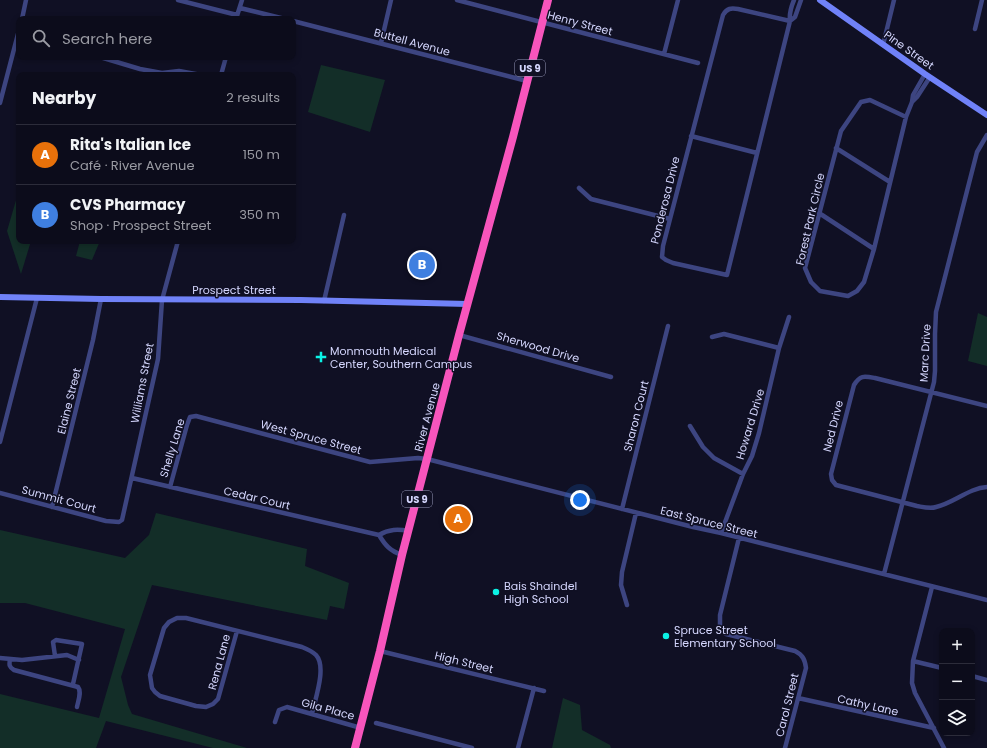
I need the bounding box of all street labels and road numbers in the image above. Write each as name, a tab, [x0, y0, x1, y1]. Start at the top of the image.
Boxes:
street label: Henry Street	[546, 7, 614, 39]
street label: Buttell Avenue	[372, 24, 452, 60]
street label: Pine Street	[881, 27, 937, 73]
road number: US 9	[515, 60, 545, 76]
street label: Ponderosa Drive	[646, 154, 684, 245]
street label: Forest Park Circle	[792, 171, 828, 267]
street label: Prospect Street	[192, 282, 276, 298]
street label: Marc Drive	[915, 323, 935, 382]
street label: Sherwood Drive	[495, 328, 581, 367]
street label: Williams Street	[126, 342, 158, 424]
street label: Elaine Street	[53, 366, 85, 436]
street label: Sharon Court	[619, 379, 653, 453]
street label: River Avenue	[410, 381, 444, 453]
street label: Howard Drive	[732, 387, 768, 461]
street label: Ned Drive	[819, 398, 847, 453]
street label: Shelly Lane	[155, 416, 189, 479]
street label: West Spruce Street	[259, 416, 363, 458]
street label: Summit Court	[20, 481, 98, 517]
street label: Cedar Court	[222, 483, 292, 513]
road number: US 9	[402, 491, 432, 507]
street label: East Spruce Street	[659, 502, 759, 542]
street label: Rena Lane	[204, 632, 234, 692]
street label: High Street	[433, 647, 495, 677]
street label: Carol Street	[771, 672, 803, 738]
street label: Cathy Lane	[836, 690, 900, 720]
street label: Gila Place	[300, 694, 356, 724]

